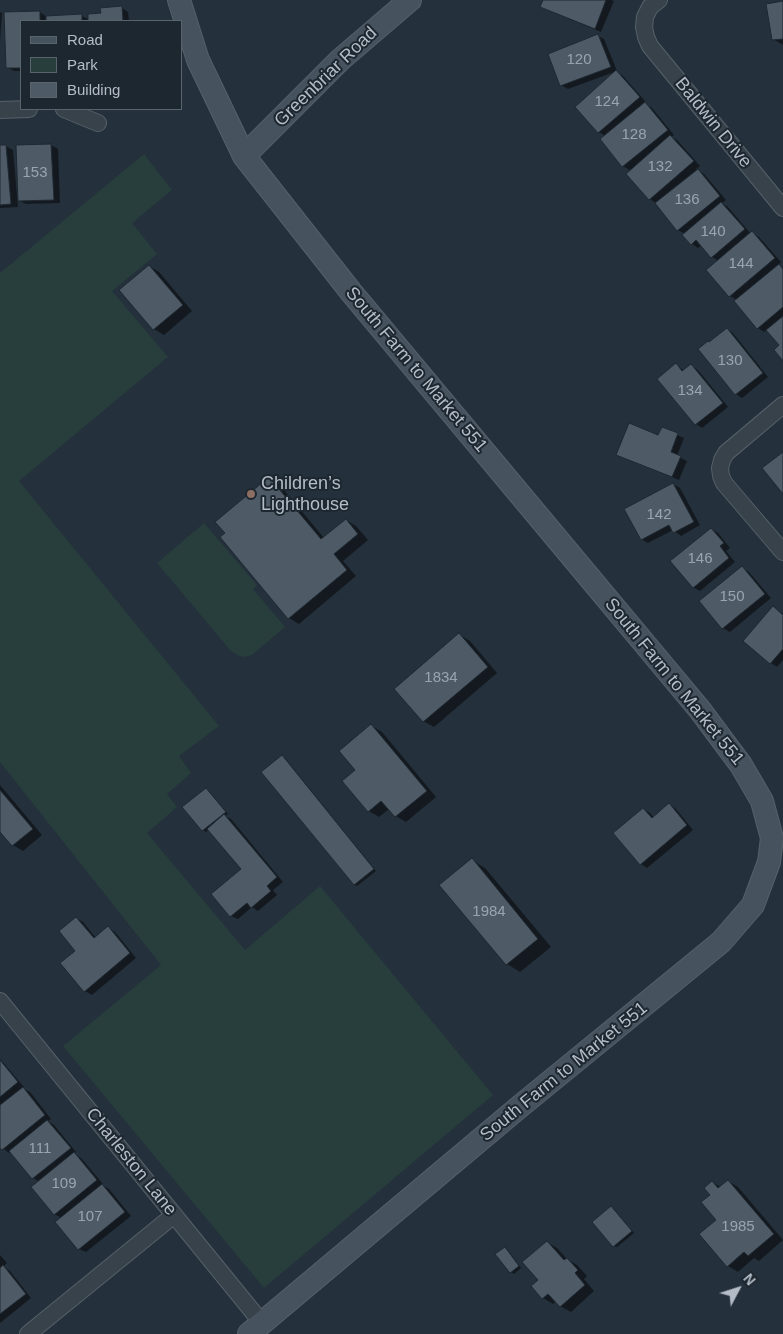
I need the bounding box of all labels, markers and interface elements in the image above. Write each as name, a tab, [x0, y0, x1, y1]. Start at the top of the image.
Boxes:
legend	[20, 20, 182, 110]
street label: Greenbriar Road	[270, 23, 382, 131]
text: Road	[67, 31, 103, 48]
house number: 120	[566, 51, 592, 69]
text: Park	[67, 56, 98, 73]
street label: Baldwin Drive	[670, 73, 756, 173]
text: Building	[67, 81, 120, 98]
house number: 124	[594, 93, 620, 111]
house number: 128	[621, 126, 647, 144]
house number: 132	[647, 158, 673, 176]
house number: 153	[22, 164, 48, 182]
house number: 136	[674, 191, 700, 209]
house number: 140	[700, 223, 726, 241]
house number: 144	[728, 255, 754, 273]
street label: South Farm to Market 551	[341, 283, 491, 457]
house number: 130	[717, 352, 743, 370]
house number: 134	[677, 382, 703, 400]
place label: Children’s Lighthouse	[261, 473, 349, 516]
marker: Children’s Lighthouse	[245, 488, 257, 500]
house number: 142	[646, 506, 672, 524]
house number: 146	[687, 550, 713, 568]
house number: 150	[719, 588, 745, 606]
street label: South Farm to Market 551	[600, 594, 748, 770]
house number: 1834	[424, 669, 458, 687]
house number: 1984	[472, 903, 506, 921]
street label: South Farm to Market 551	[476, 998, 652, 1146]
street label: Charleston Lane	[81, 1104, 181, 1220]
house number: 111	[29, 1140, 51, 1158]
house number: 109	[51, 1175, 77, 1193]
house number: 107	[77, 1208, 103, 1226]
house number: 1985	[721, 1218, 755, 1236]
north arrow	[713, 1264, 763, 1314]
text: N	[740, 1270, 759, 1288]

